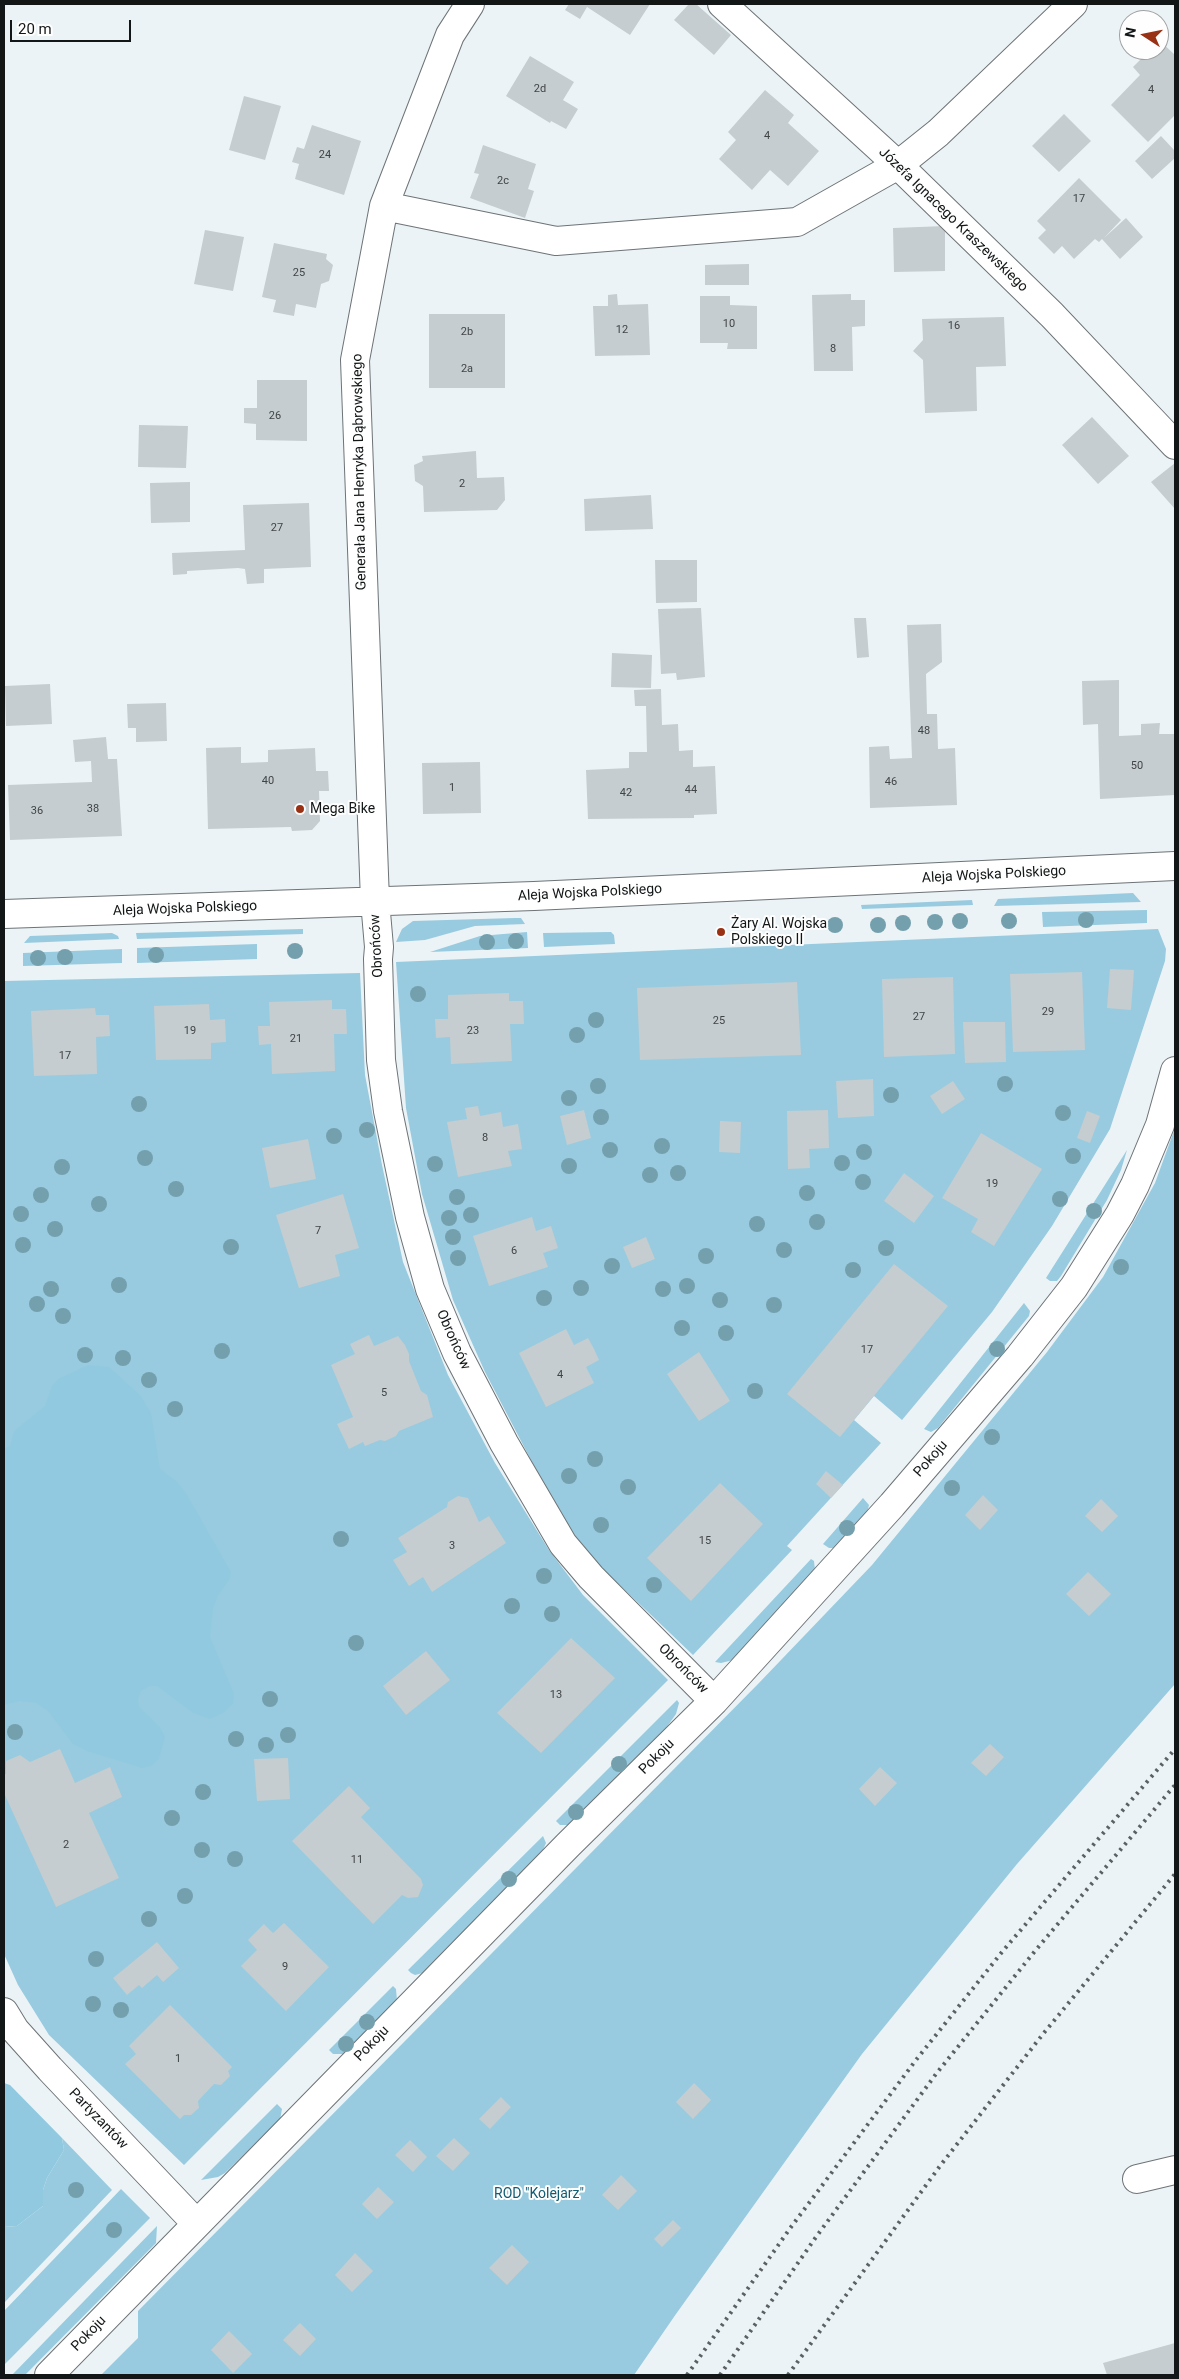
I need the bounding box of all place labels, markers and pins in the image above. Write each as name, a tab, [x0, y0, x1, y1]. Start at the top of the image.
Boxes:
place label: Mega Bike	[310, 801, 375, 817]
marker: Mega Bike	[294, 803, 306, 815]
place label: Żary Al. Wojska Polskiego II	[731, 916, 827, 949]
marker: Żary Al. Wojska Polskiego II	[715, 926, 727, 938]

